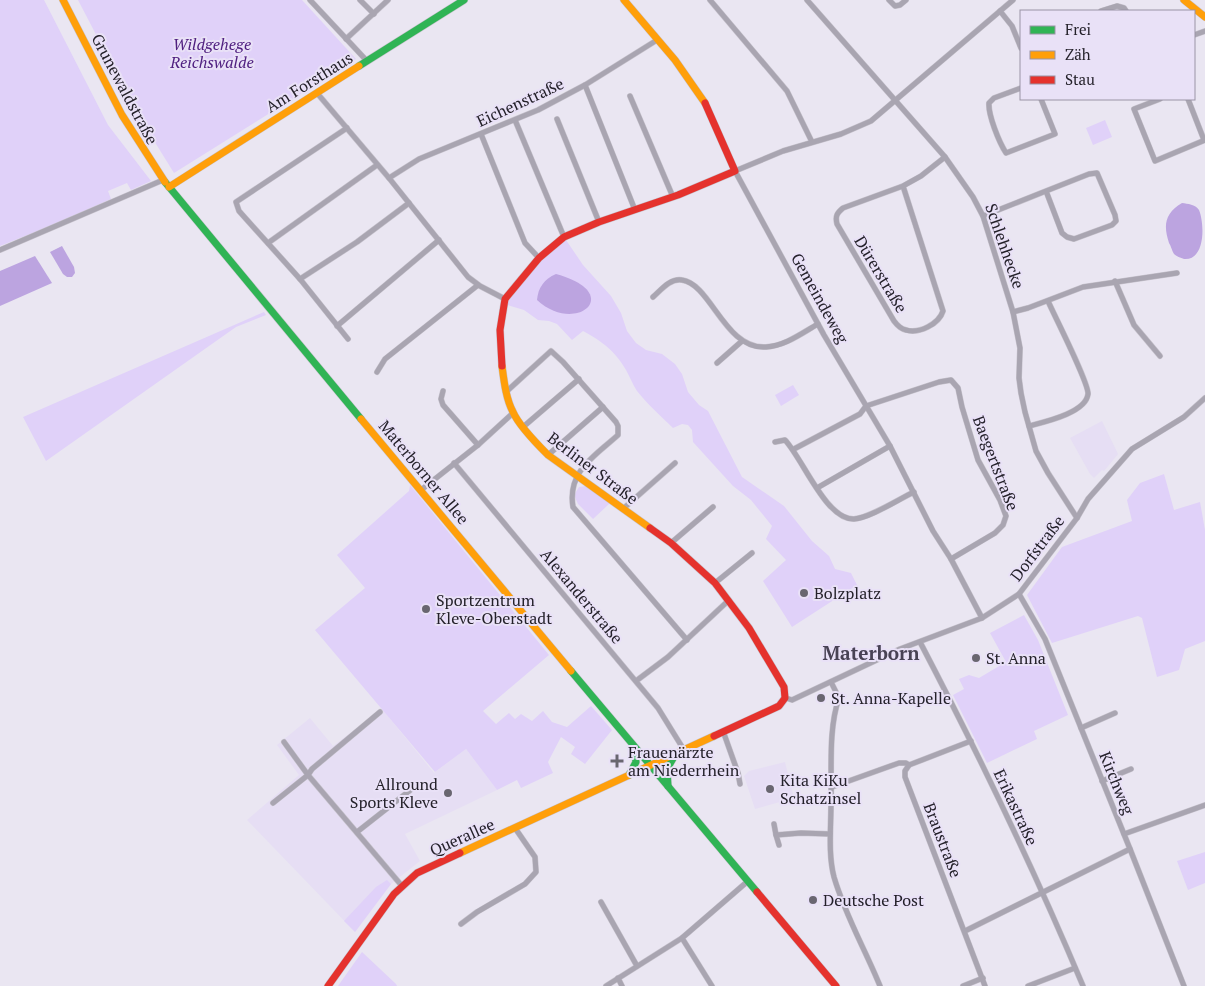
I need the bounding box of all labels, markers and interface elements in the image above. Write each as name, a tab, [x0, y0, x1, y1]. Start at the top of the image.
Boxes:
legend	[1020, 10, 1195, 100]
text: Frei	[1065, 19, 1091, 39]
street label: Grunewaldstraße	[86, 30, 164, 148]
park label: Wildgehege Reichswalde	[169, 33, 254, 73]
text: Zäh	[1065, 44, 1091, 64]
street label: Am Forsthaus	[261, 46, 357, 118]
text: Stau	[1065, 69, 1095, 89]
street label: Eichenstraße	[473, 72, 567, 132]
street label: Schlehhecke	[980, 200, 1030, 292]
street label: Dürerstraße	[849, 231, 913, 317]
street label: Gemeindeweg	[786, 249, 854, 348]
street label: Baegertstraße	[968, 412, 1024, 514]
street label: Materborner Allee	[374, 415, 474, 529]
street label: Berliner Straße	[543, 427, 643, 509]
street label: Dorfstraße	[1005, 511, 1069, 585]
street label: Alexanderstraße	[536, 544, 628, 648]
place label: Bolzplatz	[814, 582, 881, 604]
marker: Bolzplatz	[798, 587, 810, 599]
place label: Sportzentrum Kleve-Oberstadt	[436, 589, 552, 629]
marker: Sportzentrum Kleve-Oberstadt	[420, 603, 432, 615]
district label: Materborn	[822, 640, 920, 665]
place label: St. Anna	[986, 647, 1046, 669]
marker: St. Anna	[970, 652, 982, 664]
place label: St. Anna-Kapelle	[831, 687, 951, 709]
marker: St. Anna-Kapelle	[815, 692, 827, 704]
place label: Frauenärzte am Niederrhein	[628, 741, 740, 781]
street label: Kirchweg	[1094, 748, 1140, 818]
marker: Frauenärzte am Niederrhein	[610, 754, 624, 768]
street label: Erikastraße	[989, 765, 1043, 849]
place label: Kita KiKu Schatzinsel	[780, 769, 862, 809]
place label: Allround Sports Kleve	[350, 773, 438, 813]
marker: Kita KiKu Schatzinsel	[764, 783, 776, 795]
marker: Allround Sports Kleve	[442, 787, 454, 799]
street label: Braustraße	[919, 799, 967, 881]
street label: Querallee	[426, 813, 498, 861]
place label: Deutsche Post	[823, 889, 924, 911]
marker: Deutsche Post	[807, 894, 819, 906]

